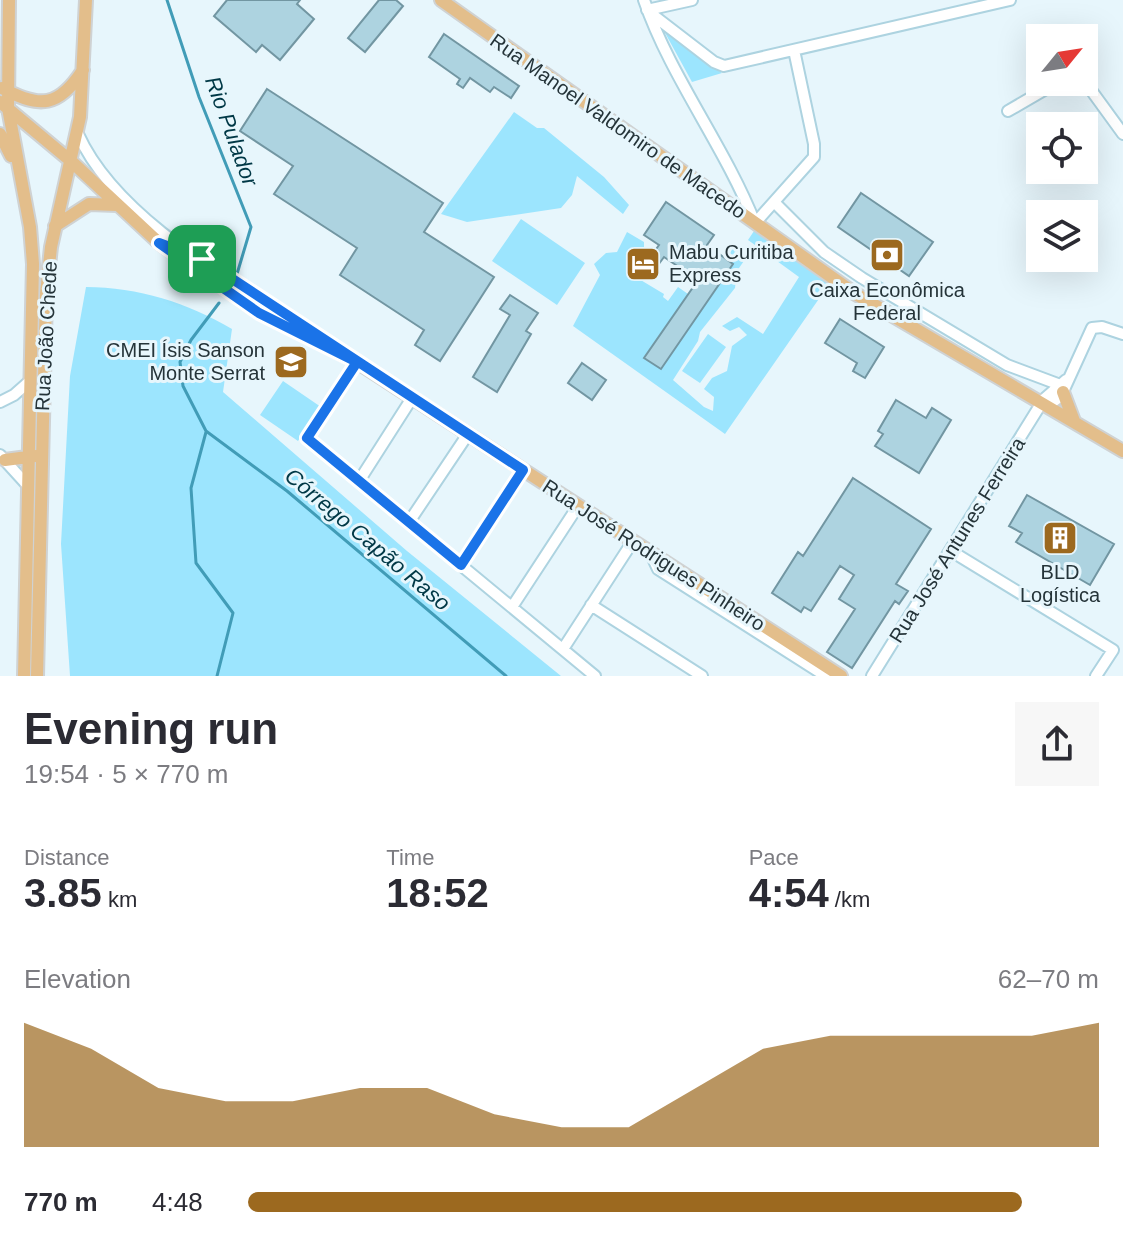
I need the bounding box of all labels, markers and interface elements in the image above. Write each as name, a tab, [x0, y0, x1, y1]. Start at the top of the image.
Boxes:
north arrow	[1026, 24, 1098, 96]
map controls	[1026, 24, 1098, 272]
street label: Rua Manoel Valdomiro de Macedo	[486, 29, 750, 223]
water label: Rio Pulador	[200, 73, 264, 191]
button: locate	[1026, 112, 1098, 184]
button: layers	[1026, 200, 1098, 272]
pin	[168, 225, 236, 293]
bank icon: Caixa Econômica Federal	[868, 236, 906, 274]
icon: arrive	[180, 237, 224, 281]
place label: Mabu Curitiba Express	[669, 241, 794, 286]
hotel icon: Mabu Curitiba Express	[624, 245, 662, 283]
street label: Rua João Chede	[31, 260, 61, 412]
place label: Caixa Econômica Federal	[809, 279, 966, 324]
place label: CMEI Ísis Sanson Monte Serrat	[106, 339, 265, 384]
school or university icon: CMEI Ísis Sanson Monte Serrat	[272, 343, 310, 381]
street label: Rua José Antunes Ferreira	[885, 433, 1030, 647]
water label: Córrego Capão Raso	[280, 463, 455, 616]
street label: Rua José Rodrigues Pinheiro	[539, 475, 769, 635]
building icon: BLD Logística	[1041, 519, 1079, 557]
place label: BLD Logística	[1020, 561, 1101, 606]
button: share	[1015, 702, 1099, 786]
text: Evening run	[24, 704, 278, 753]
text: 19:54 · 5 × 770 m	[24, 759, 229, 789]
text: Distance	[24, 845, 110, 870]
text: Time	[386, 845, 434, 870]
text: Pace	[749, 845, 799, 870]
text: 3.85	[24, 871, 102, 915]
text: 18:52	[386, 871, 489, 915]
text: 4:54	[749, 871, 829, 915]
text: km	[102, 887, 137, 912]
text: /km	[829, 887, 870, 912]
text: Elevation	[24, 964, 131, 994]
text: 62–70 m	[998, 964, 1099, 994]
text: 770 m	[24, 1187, 98, 1217]
text: 4:48	[152, 1187, 203, 1217]

